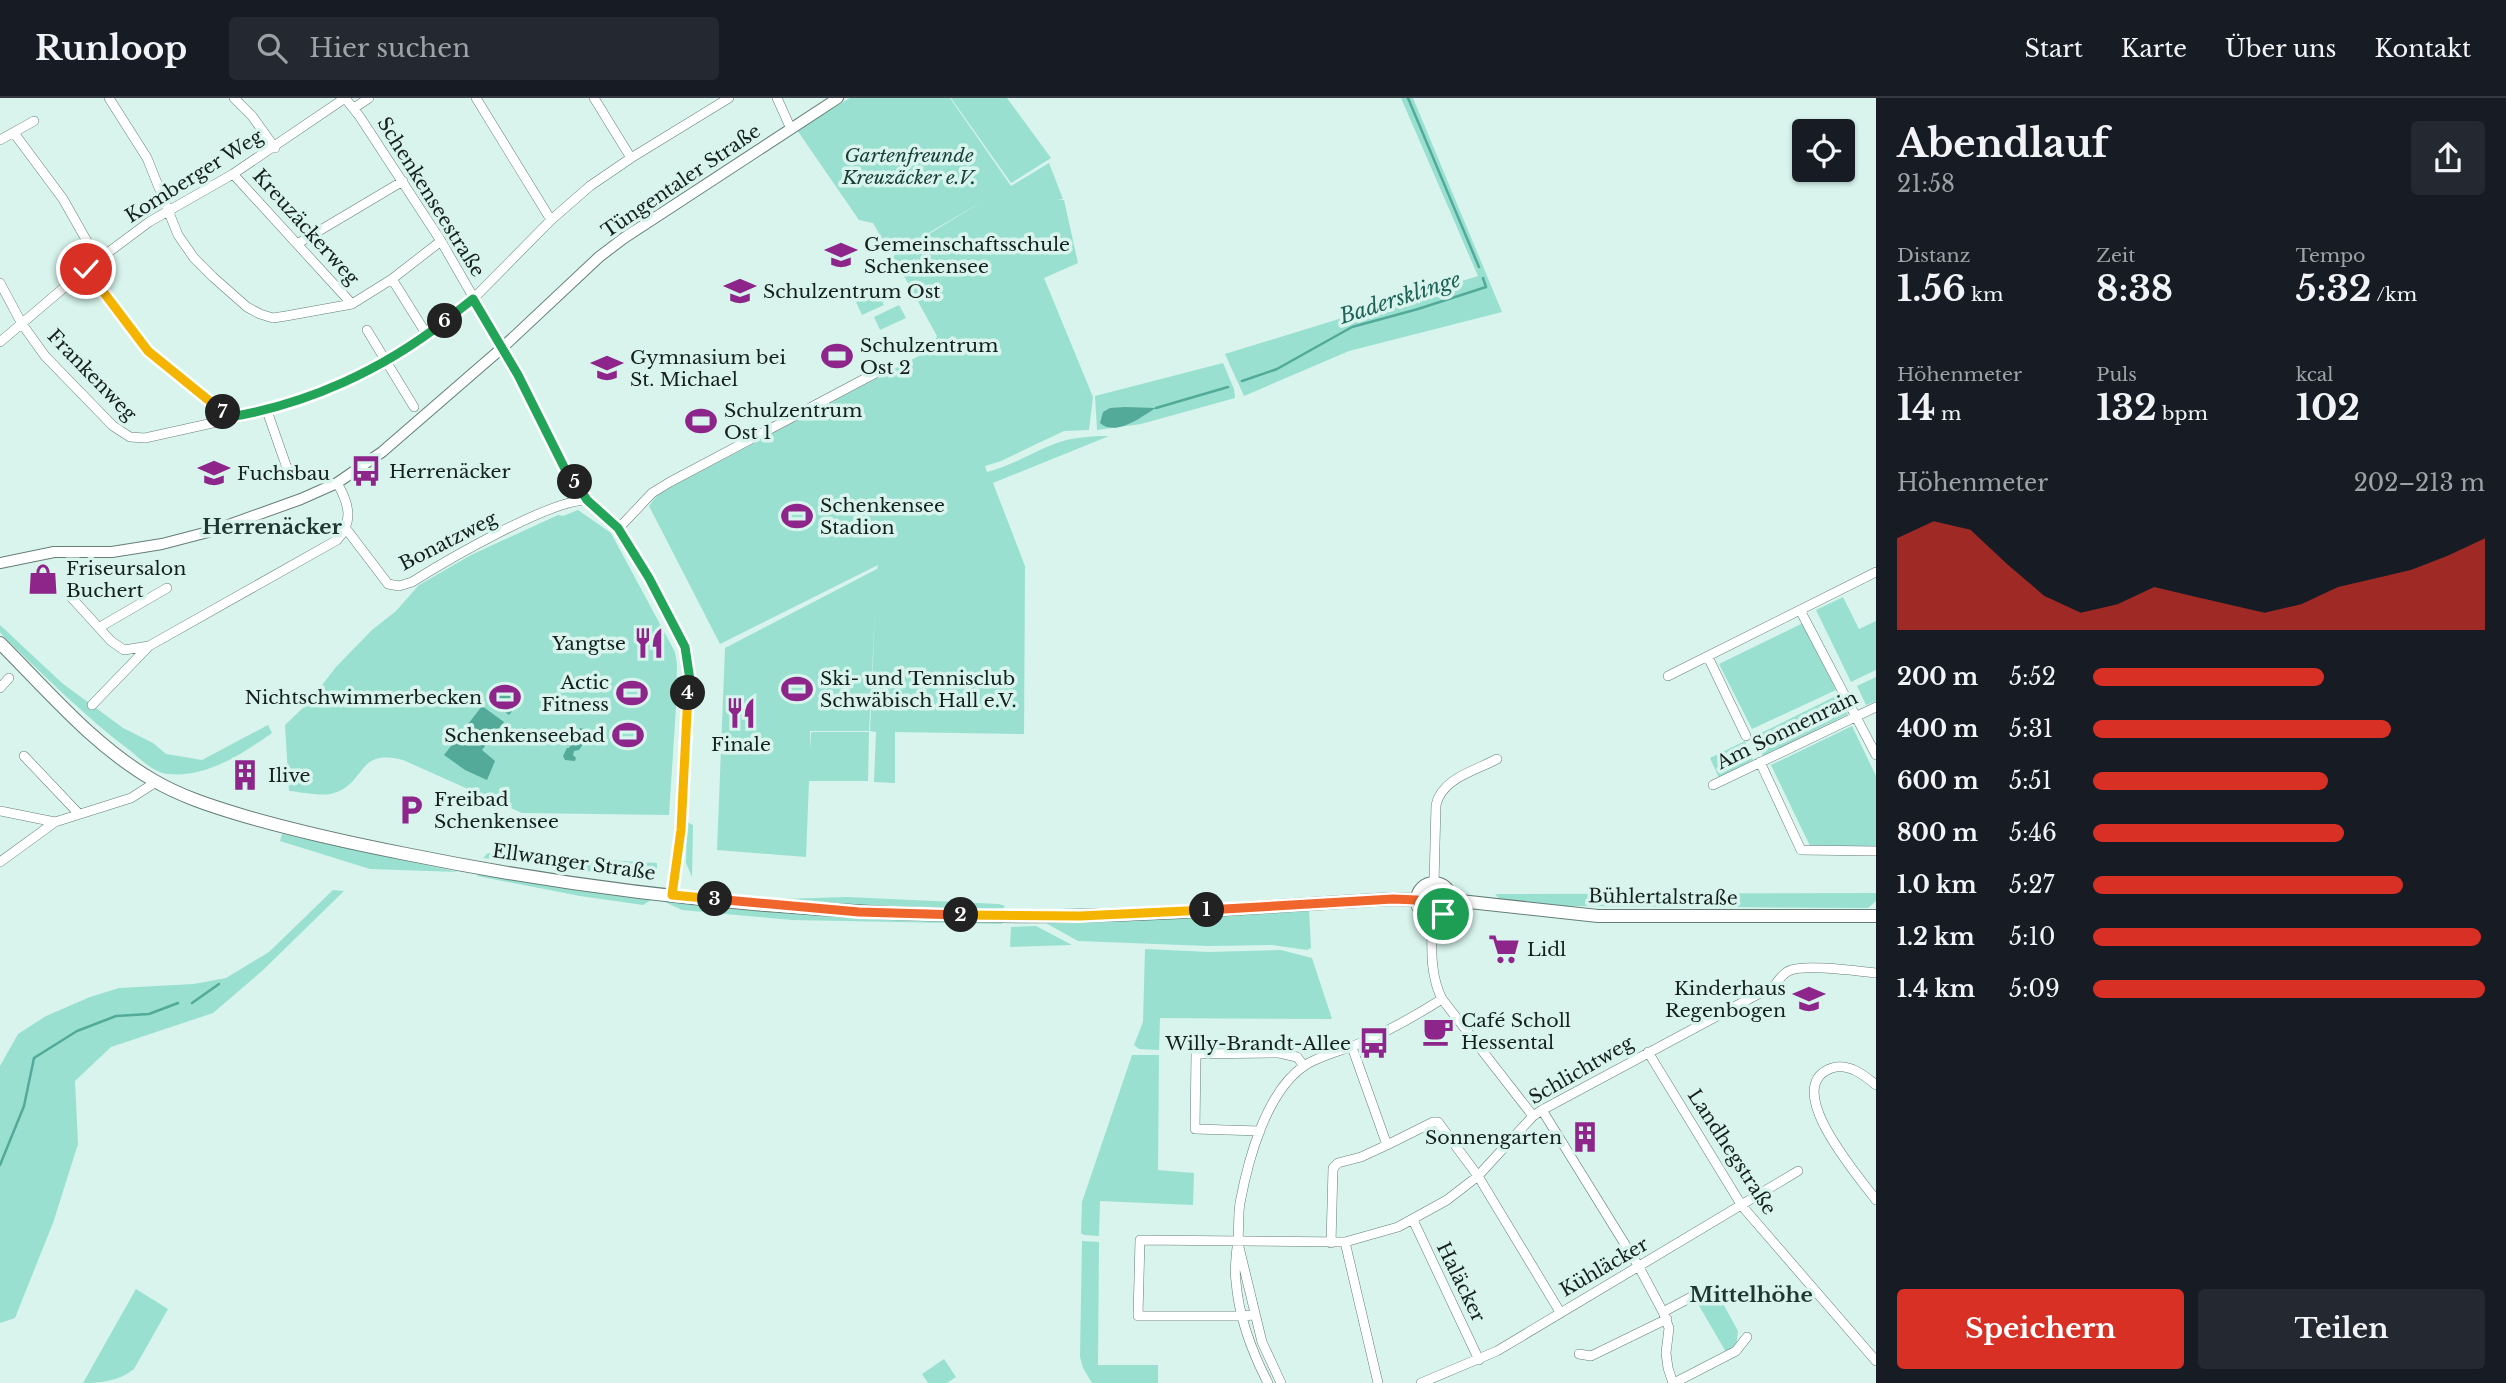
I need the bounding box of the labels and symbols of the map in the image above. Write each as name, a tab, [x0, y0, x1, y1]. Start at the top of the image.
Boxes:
street label: Schenkenseestraße	[372, 113, 490, 281]
street label: Tüngentaler Straße	[597, 119, 765, 243]
street label: Komberger Weg	[121, 124, 268, 228]
park label: Gartenfreunde Kreuzäcker e.V.	[841, 144, 977, 189]
street label: Kreuzäckerweg	[248, 164, 364, 290]
place label: Gemeinschaftsschule Schenkensee	[864, 233, 1070, 278]
school or university icon: Gemeinschaftsschule Schenkensee	[824, 238, 858, 272]
pin	[56, 239, 116, 299]
water label: Badersklinge	[1335, 266, 1464, 330]
school or university icon: Schulzentrum Ost	[723, 274, 757, 308]
place label: Schulzentrum Ost	[763, 280, 941, 303]
pin: 6	[428, 304, 462, 339]
street label: Frankenweg	[43, 325, 142, 426]
place label: Schulzentrum Ost 2	[860, 334, 998, 379]
sports icon: Schulzentrum Ost 2	[820, 339, 854, 373]
place label: Gymnasium bei St. Michael	[630, 346, 786, 391]
school or university icon: Gymnasium bei St. Michael	[590, 351, 624, 385]
pin: 7	[206, 394, 241, 430]
place label: Schulzentrum Ost 1	[724, 399, 862, 444]
sports icon: Schulzentrum Ost 1	[684, 404, 718, 438]
bus stop icon: Herrenäcker	[349, 454, 383, 488]
school or university icon: Fuchsbau	[197, 456, 231, 490]
place label: Herrenäcker	[389, 460, 511, 483]
place label: Fuchsbau	[237, 462, 330, 485]
pin: 5	[558, 464, 592, 500]
place label: Schenkensee Stadion	[820, 494, 945, 539]
sports icon: Schenkensee Stadion	[780, 499, 814, 533]
street label: Bonatzweg	[395, 506, 501, 575]
district label: Herrenäcker	[202, 514, 343, 540]
place label: Friseursalon Buchert	[66, 557, 186, 602]
shop icon: Friseursalon Buchert	[26, 562, 60, 596]
restaurant icon: Yangtse	[632, 626, 666, 660]
place label: Yangtse	[551, 632, 626, 655]
place label: Ski- und Tennisclub Schwäbisch Hall e.V.	[820, 667, 1017, 712]
place label: Actic Fitness	[541, 671, 609, 716]
sports icon: Ski- und Tennisclub Schwäbisch Hall e.V.	[780, 672, 814, 706]
sports icon: Actic Fitness	[615, 676, 649, 710]
pin: 4	[670, 676, 706, 710]
sports icon: Nichtschwimmerbecken	[488, 680, 522, 714]
place label: Nichtschwimmerbecken	[245, 686, 482, 709]
street label: Am Sonnenrain	[1712, 686, 1861, 775]
restaurant icon: Finale	[724, 696, 758, 730]
sports icon: Schenkenseebad	[611, 718, 645, 752]
place label: Schenkenseebad	[444, 724, 605, 747]
place label: Finale	[711, 733, 771, 756]
building icon: Ilive	[228, 758, 262, 792]
place label: Ilive	[268, 764, 311, 787]
place label: Freibad Schenkensee	[434, 788, 559, 833]
parking icon: Freibad Schenkensee	[394, 793, 428, 827]
street label: Ellwanger Straße	[491, 839, 657, 885]
pin: 3	[698, 882, 732, 916]
pin	[1413, 884, 1473, 944]
street label: Bühlertalstraße	[1588, 884, 1738, 910]
pin: 1	[1190, 892, 1224, 928]
pin: 2	[944, 898, 978, 932]
supermarket icon: Lidl	[1487, 932, 1521, 966]
place label: Lidl	[1527, 938, 1566, 961]
place label: Kinderhaus Regenbogen	[1665, 977, 1786, 1022]
school or university icon: Kinderhaus Regenbogen	[1792, 982, 1826, 1016]
place label: Café Scholl Hessental	[1461, 1009, 1571, 1054]
cafe icon: Café Scholl Hessental	[1421, 1014, 1455, 1048]
bus stop icon: Willy-Brandt-Allee	[1357, 1026, 1391, 1060]
street label: Schlichtweg	[1525, 1031, 1638, 1109]
place label: Willy-Brandt-Allee	[1164, 1032, 1351, 1055]
street label: Landhegstraße	[1683, 1085, 1781, 1219]
building icon: Sonnengarten	[1568, 1120, 1602, 1154]
place label: Sonnengarten	[1425, 1126, 1562, 1149]
street label: Kühläcker	[1556, 1232, 1652, 1302]
street label: Haläcker	[1432, 1238, 1490, 1326]
district label: Mittelhöhe	[1689, 1282, 1813, 1308]

